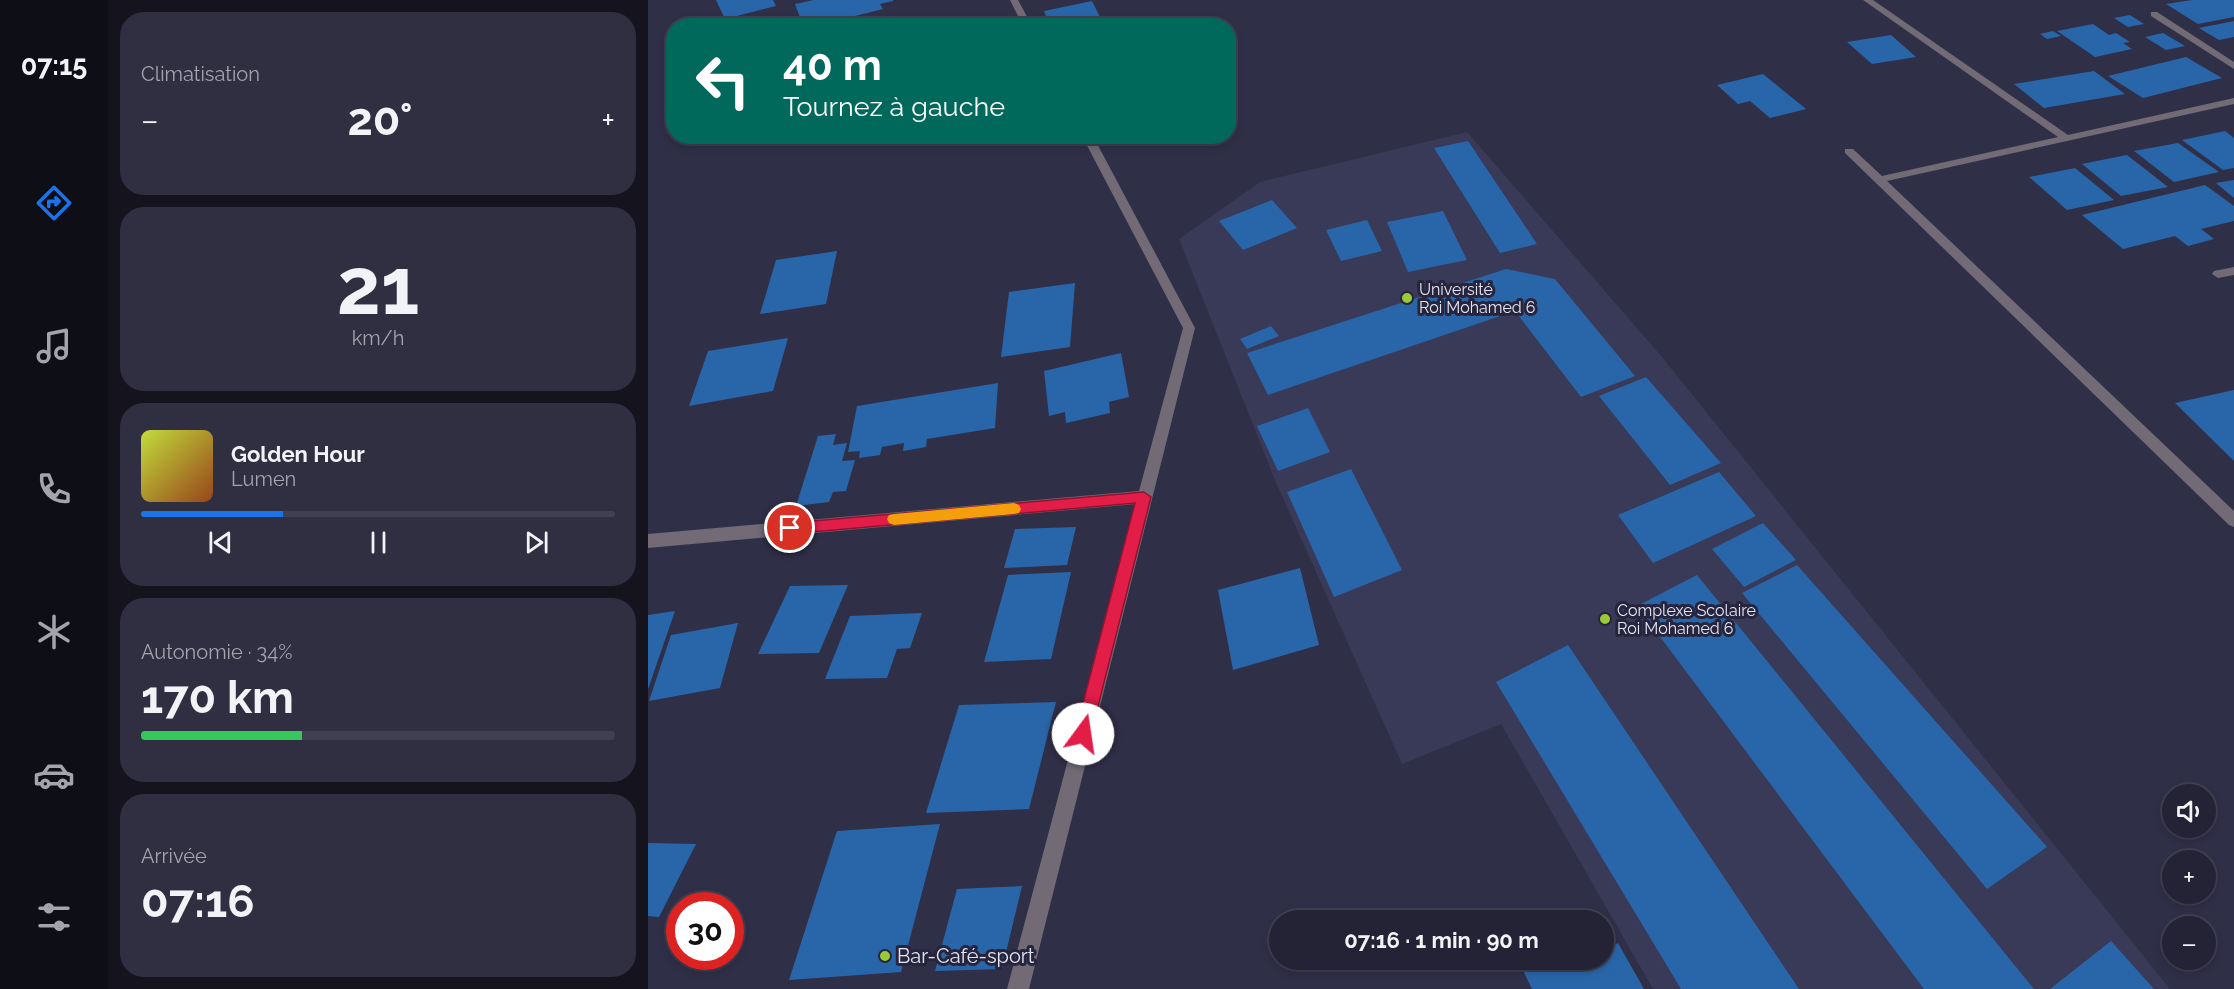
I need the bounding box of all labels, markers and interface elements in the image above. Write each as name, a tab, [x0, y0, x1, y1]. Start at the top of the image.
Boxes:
text: 40 m	[783, 41, 882, 90]
icon: left	[684, 42, 762, 120]
text: 07:15	[21, 50, 87, 81]
text: Climatisation	[141, 62, 260, 86]
text: Tournez à gauche	[783, 91, 1005, 122]
text: 20°	[347, 93, 413, 146]
text: −	[141, 101, 159, 140]
text: +	[601, 101, 615, 140]
icon: directions	[33, 182, 75, 224]
text: 21	[337, 241, 419, 332]
place label: Université Roi Mohamed 6	[1419, 280, 1536, 317]
marker: Université Roi Mohamed 6	[1400, 291, 1414, 305]
icon: music	[33, 325, 75, 367]
text: km/h	[352, 326, 404, 350]
text: Golden Hour	[231, 441, 365, 467]
text: Lumen	[231, 467, 296, 491]
icon: phone	[33, 468, 75, 510]
pin	[764, 502, 815, 553]
icon: arrive	[773, 511, 806, 544]
icon: previous	[204, 526, 237, 559]
icon: pause	[362, 526, 395, 559]
icon: next	[520, 526, 553, 559]
place label: Complexe Scolaire Roi Mohamed 6	[1617, 601, 1756, 638]
icon: climate	[33, 611, 75, 653]
marker: Complexe Scolaire Roi Mohamed 6	[1598, 612, 1612, 626]
text: Autonomie · 34%	[141, 640, 293, 664]
text: 170 km	[141, 671, 294, 724]
position arrow	[1051, 702, 1115, 766]
icon: car	[33, 754, 75, 796]
map controls	[2162, 784, 2216, 970]
button: sound	[2162, 784, 2216, 838]
text: Arrivée	[141, 844, 207, 868]
button: +	[2162, 850, 2216, 904]
text: 07:16	[141, 875, 255, 928]
speed limit sign: 30	[666, 892, 744, 970]
icon: filters	[33, 896, 75, 938]
button: −	[2162, 916, 2216, 970]
text: 07:16 · 1 min · 90 m	[1344, 927, 1539, 953]
place label: Bar-Café-sport	[897, 944, 1035, 968]
marker: Bar-Café-sport	[878, 949, 892, 963]

